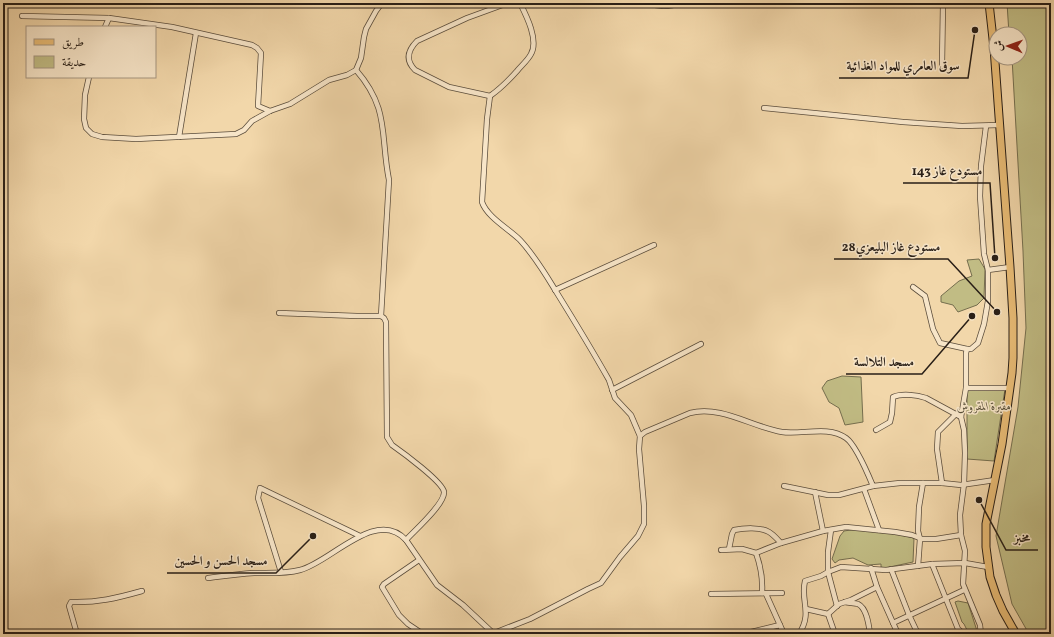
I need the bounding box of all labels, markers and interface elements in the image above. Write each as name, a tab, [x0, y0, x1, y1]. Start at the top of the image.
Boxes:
legend	[26, 26, 156, 78]
north arrow	[988, 26, 1028, 66]
text: طريق	[62, 35, 84, 51]
text: ش	[992, 40, 1007, 51]
callout: سوق العامري للمواد الغذائية	[839, 53, 968, 78]
text: حديقة	[62, 55, 86, 71]
text: سوق العامري للمواد الغذائية	[846, 58, 960, 77]
callout: مستودع غاز 143	[903, 158, 990, 183]
text: مستودع غاز 143	[912, 163, 982, 181]
callout: 28مستودع غاز البليعزي	[834, 234, 948, 259]
text: 28مستودع غاز البليعزي	[842, 239, 940, 258]
callout: مسجد التلالسة	[846, 349, 922, 374]
text: مسجد التلالسة	[854, 354, 914, 372]
park label: مقبرة المقروش	[957, 399, 1011, 415]
callout: مخبز	[1006, 525, 1038, 550]
text: مخبز	[1012, 530, 1031, 548]
callout: مسجد الحسن و الحسين	[167, 548, 276, 573]
text: مسجد الحسن و الحسين	[174, 553, 268, 571]

